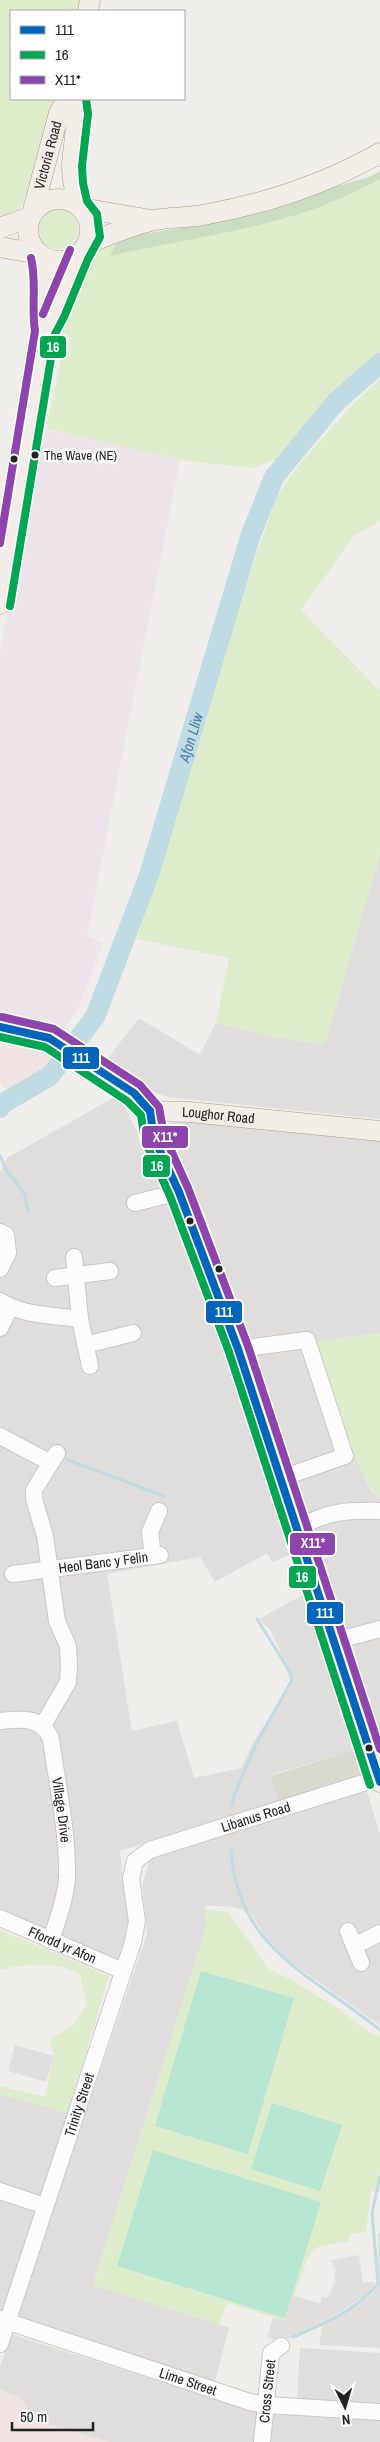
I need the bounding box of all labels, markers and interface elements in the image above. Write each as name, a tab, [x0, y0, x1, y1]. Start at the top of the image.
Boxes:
legend	[10, 10, 185, 100]
text: 111	[55, 19, 74, 40]
text: 16	[55, 44, 69, 65]
text: X11*	[55, 69, 81, 90]
street label: Victoria Road	[30, 119, 66, 191]
line badge: 16	[39, 335, 67, 359]
text: 16	[47, 338, 59, 356]
place label: The Wave (NE)	[44, 447, 118, 464]
marker: The Wave (NE)	[30, 450, 40, 460]
unlabelled marker	[9, 454, 19, 464]
water label: Afon Lliw	[173, 709, 208, 765]
line badge: 111	[62, 1046, 100, 1070]
text: 111	[72, 1049, 91, 1067]
street label: Loughor Road	[182, 1103, 255, 1127]
line badge: X11*	[141, 1125, 189, 1149]
text: X11*	[153, 1128, 178, 1146]
line badge: 16	[142, 1154, 171, 1178]
text: 16	[151, 1157, 163, 1175]
unlabelled marker	[185, 1216, 195, 1226]
unlabelled marker	[214, 1264, 224, 1274]
line badge: 111	[205, 1300, 243, 1324]
text: 111	[215, 1303, 234, 1321]
line badge: X11*	[289, 1532, 336, 1556]
text: X11*	[301, 1534, 326, 1552]
street label: Heol Banc y Felin	[57, 1548, 149, 1577]
line badge: 16	[288, 1565, 317, 1589]
text: 16	[296, 1568, 308, 1586]
line badge: 111	[306, 1601, 344, 1625]
text: 111	[316, 1604, 335, 1622]
unlabelled marker	[364, 1743, 374, 1753]
street label: Village Drive	[48, 1776, 75, 1843]
street label: Libanus Road	[219, 1797, 292, 1836]
street label: Ffordd yr Afon	[26, 1922, 99, 1967]
street label: Trinity Street	[60, 2071, 98, 2139]
street label: Cross Street	[255, 2359, 279, 2424]
street label: Lime Street	[157, 2363, 219, 2399]
north arrow	[320, 2382, 370, 2432]
scale bar	[12, 2400, 94, 2432]
text: 50 m	[20, 2406, 47, 2427]
text: N	[341, 2411, 351, 2429]

